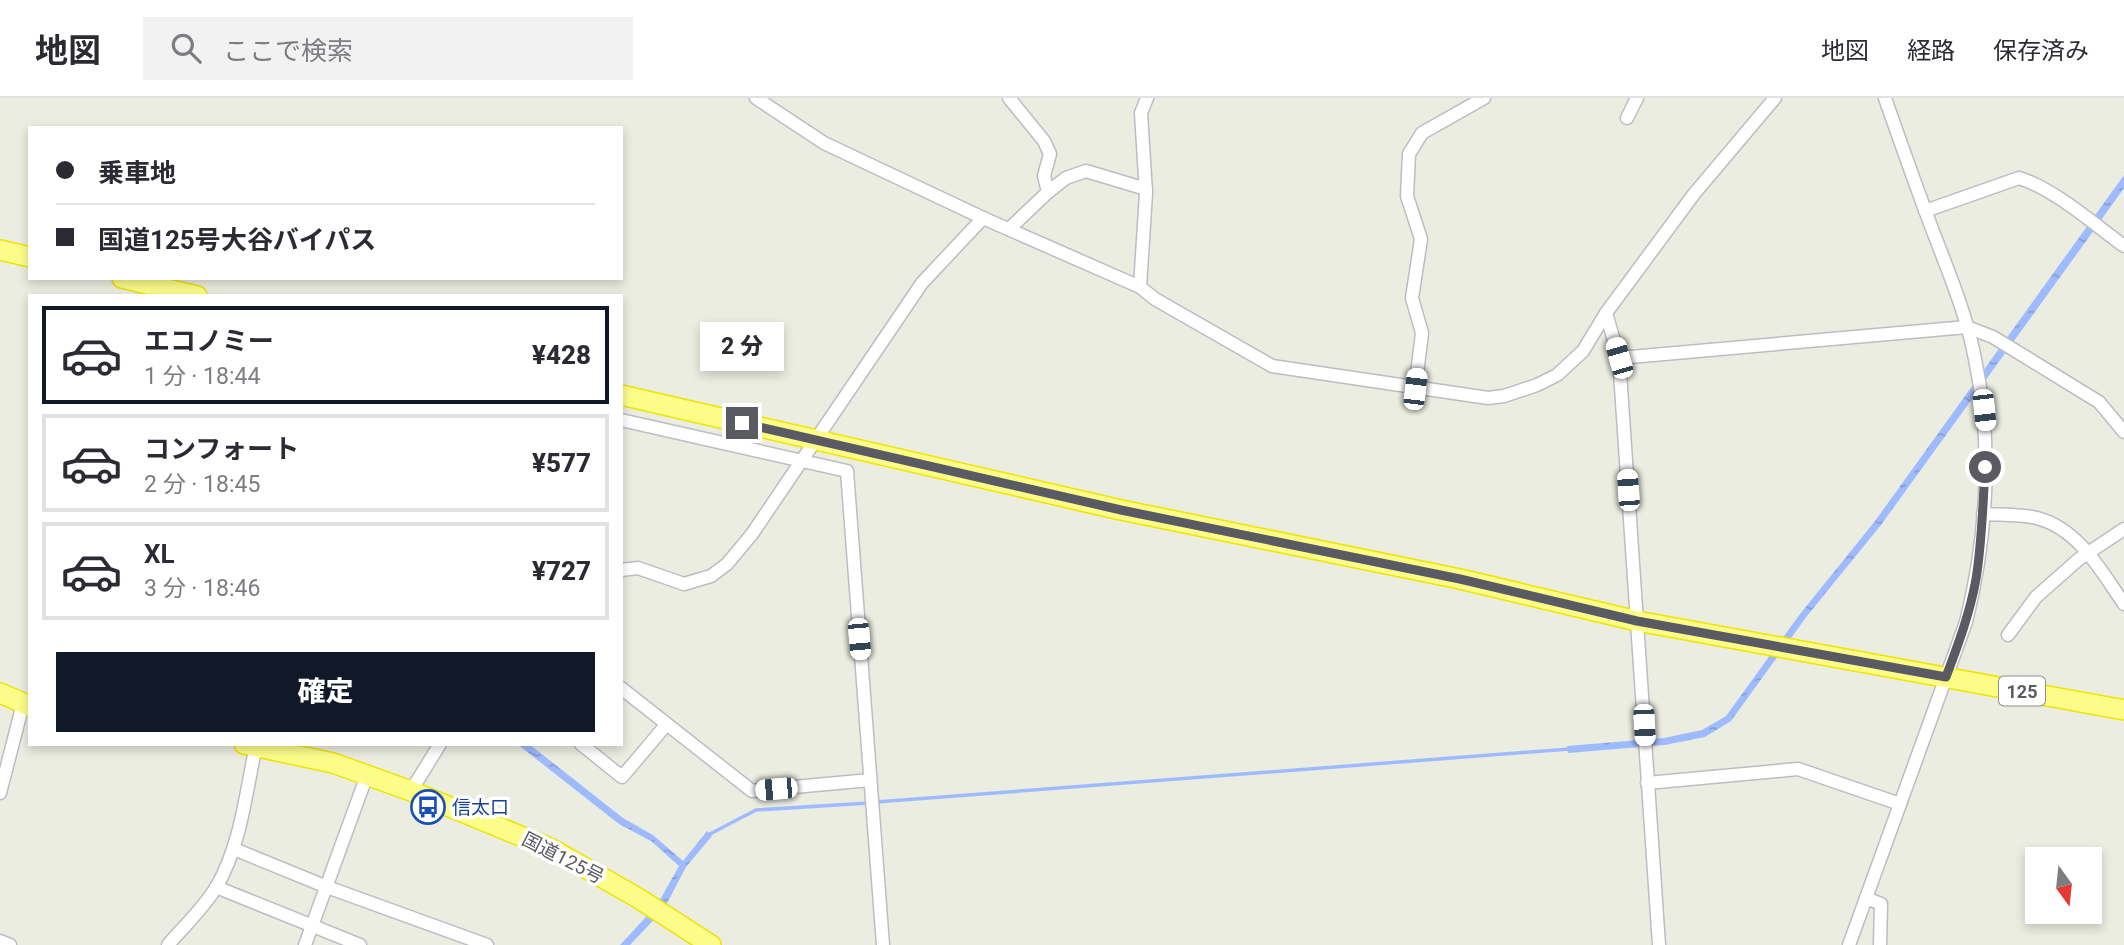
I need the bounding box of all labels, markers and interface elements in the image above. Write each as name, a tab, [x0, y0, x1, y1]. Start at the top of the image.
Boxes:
search box	[143, 17, 633, 80]
icon: search	[167, 29, 205, 67]
text: 地図	[35, 31, 101, 70]
text: ここで検索	[223, 36, 353, 66]
text: 地図	[1821, 37, 1869, 65]
text: 経路	[1907, 37, 1955, 65]
text: 保存済み	[1993, 37, 2089, 65]
text: 乗車地	[98, 158, 176, 188]
text: 国道125号大谷バイパス	[98, 225, 376, 255]
callout: 2 分	[700, 322, 784, 370]
icon: car	[60, 324, 123, 387]
text: エコノミー	[144, 326, 274, 356]
text: 2 分	[721, 333, 763, 360]
car	[1604, 335, 1635, 381]
text: ¥428	[532, 340, 591, 370]
text: 1 分 · 18:44	[144, 363, 260, 390]
car	[1403, 367, 1428, 411]
car	[1972, 388, 1997, 432]
route end	[726, 407, 758, 439]
icon: car	[60, 432, 123, 495]
text: コンフォート	[144, 434, 299, 464]
text: ¥577	[532, 448, 591, 478]
route start	[1969, 451, 2001, 483]
car	[1617, 468, 1640, 512]
text: 2 分 · 18:45	[144, 471, 260, 498]
text: XL	[144, 539, 175, 569]
icon: car	[60, 540, 123, 603]
text: ¥727	[532, 556, 591, 586]
text: 3 分 · 18:46	[144, 575, 260, 602]
car	[847, 617, 872, 661]
button: 確定	[56, 652, 595, 732]
road number: 125	[1999, 676, 2045, 706]
car	[1633, 703, 1656, 747]
car	[755, 777, 798, 801]
bus stop icon: 信太口	[409, 788, 447, 826]
place label: 信太口	[452, 796, 509, 819]
street label: 国道125号	[518, 828, 608, 888]
north arrow	[2025, 847, 2102, 924]
map controls	[2025, 847, 2102, 924]

